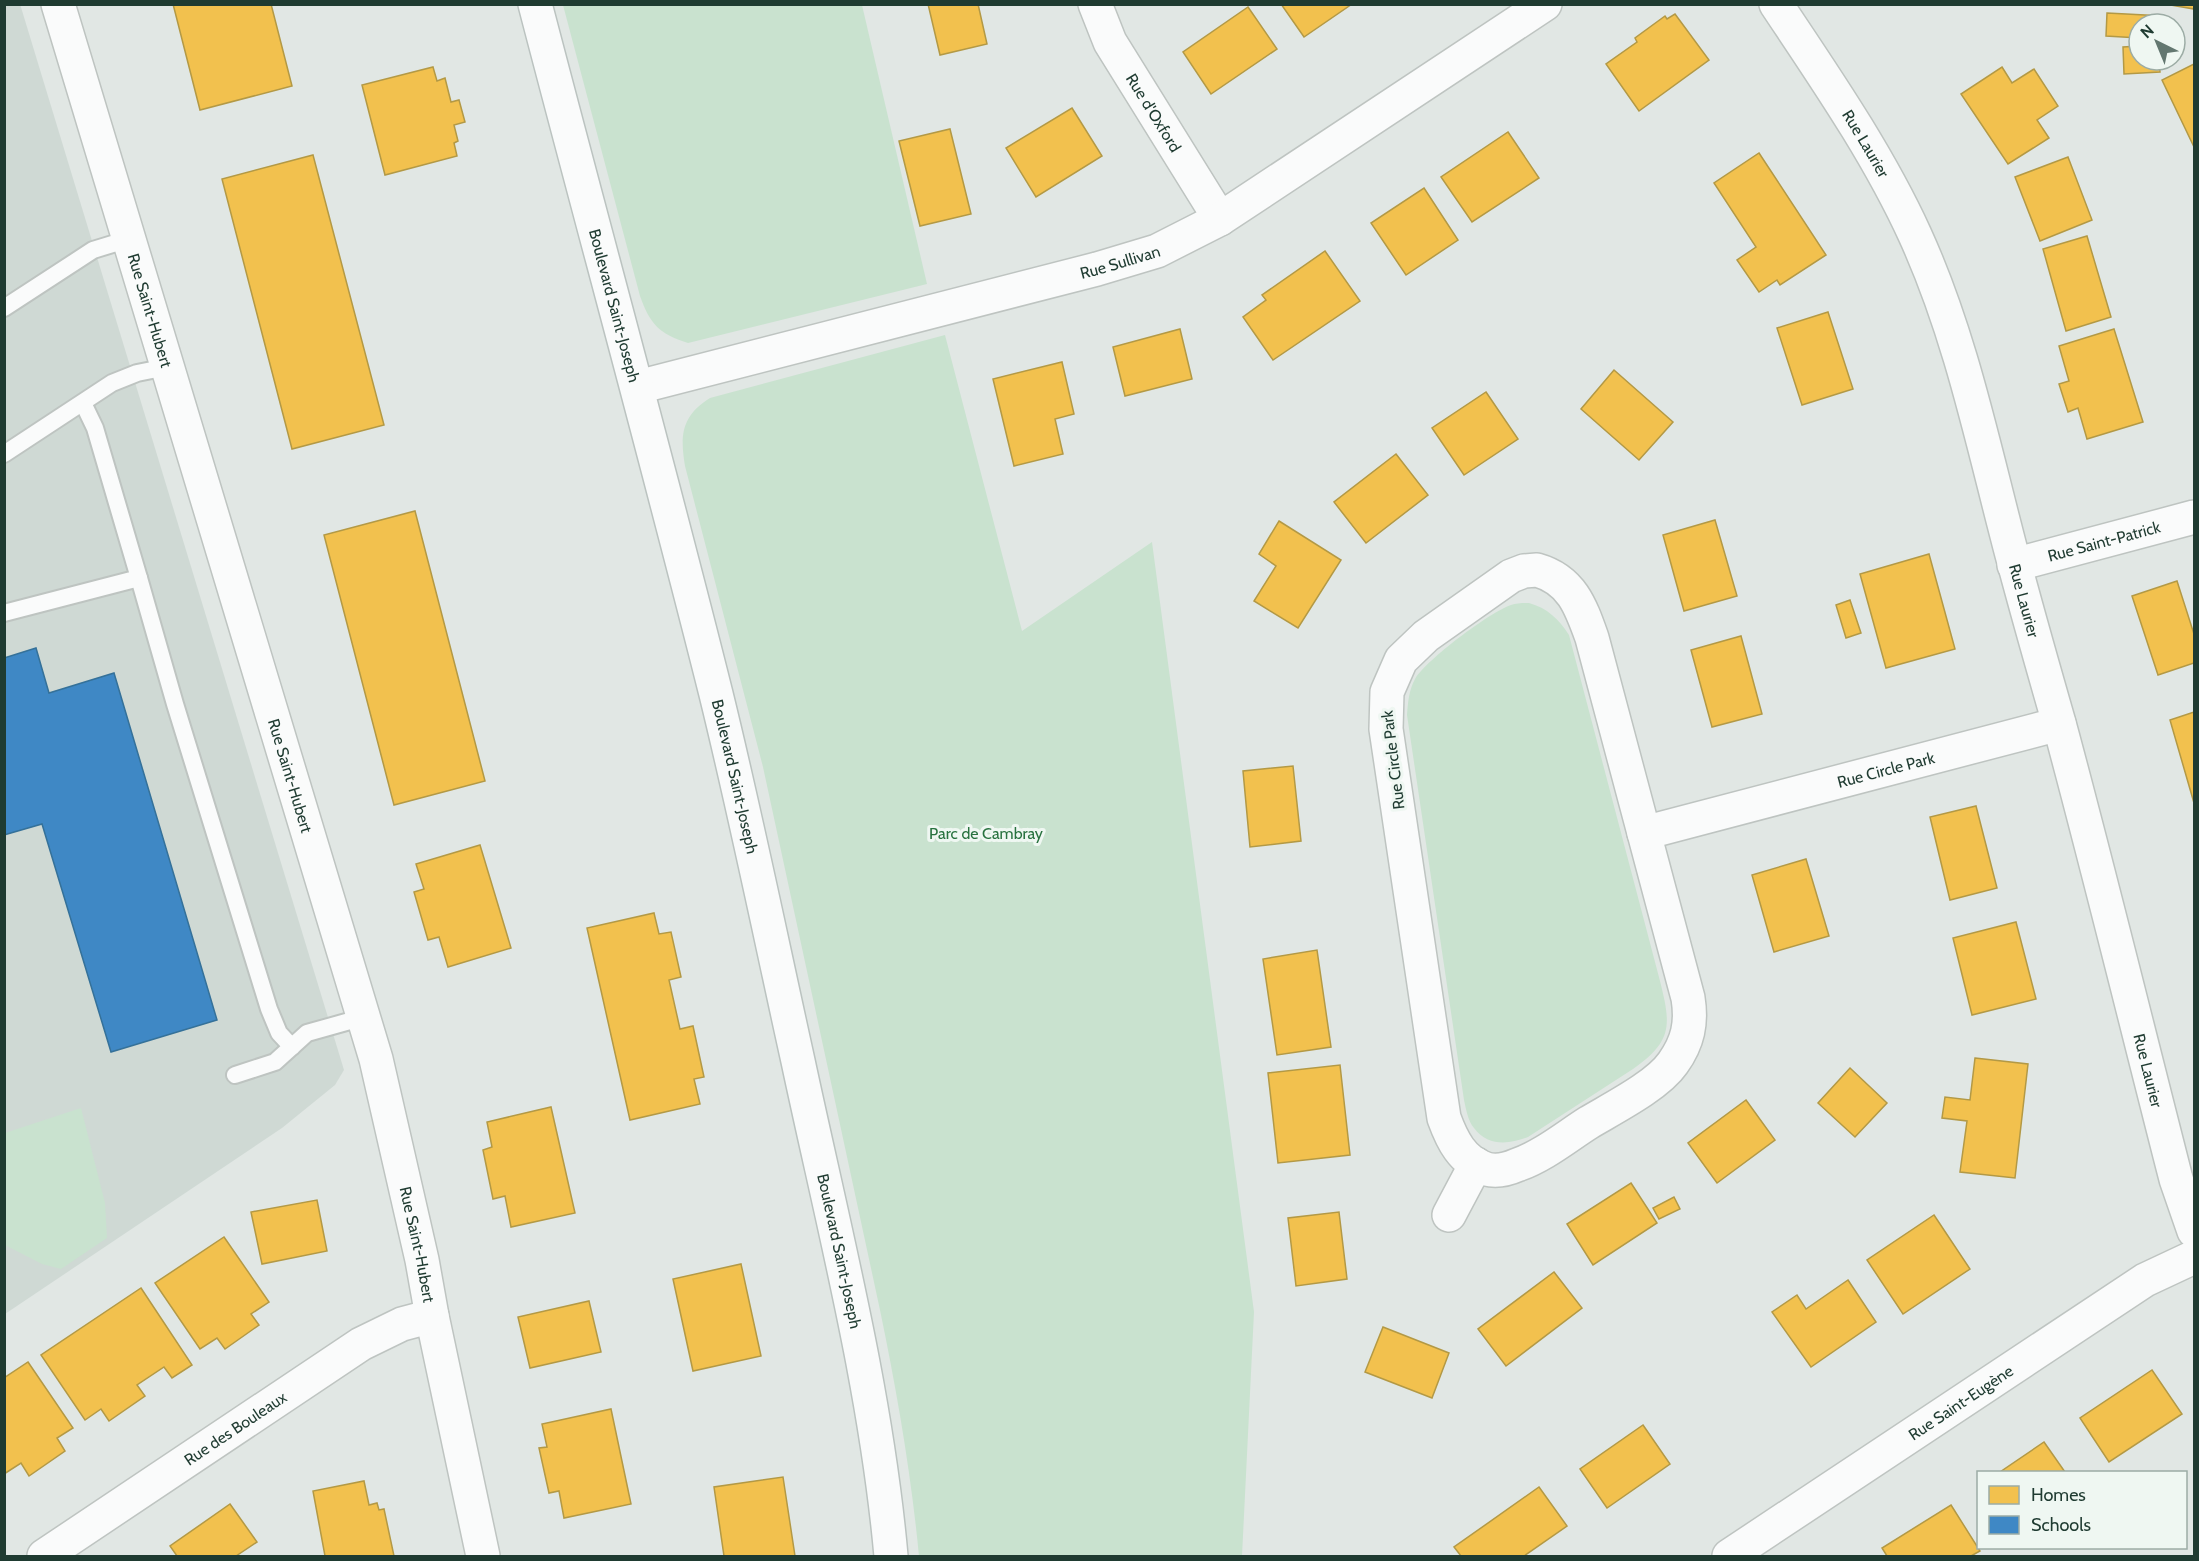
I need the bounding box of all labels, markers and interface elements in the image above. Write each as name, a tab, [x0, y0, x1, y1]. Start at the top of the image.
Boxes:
north arrow	[2127, 12, 2187, 72]
text: N	[2136, 21, 2158, 42]
street label: Rue d'Oxford	[1122, 70, 1185, 155]
street label: Rue Laurier	[1838, 106, 1894, 181]
street label: Boulevard Saint-Joseph	[585, 227, 644, 384]
street label: Rue Sullivan	[1078, 241, 1162, 283]
street label: Rue Saint-Hubert	[124, 251, 177, 370]
street label: Rue Saint-Patrick	[2045, 517, 2163, 565]
street label: Rue Laurier	[2005, 562, 2044, 640]
street label: Boulevard Saint-Joseph	[708, 697, 762, 856]
street label: Rue Circle Park	[1377, 708, 1409, 811]
street label: Rue Saint-Hubert	[264, 716, 317, 836]
street label: Rue Circle Park	[1835, 747, 1937, 791]
park label: Parc de Cambray	[929, 824, 1043, 843]
street label: Rue Laurier	[2130, 1032, 2167, 1110]
street label: Boulevard Saint-Joseph	[814, 1172, 866, 1330]
street label: Rue Saint-Hubert	[396, 1185, 439, 1305]
street label: Rue Saint-Eugène	[1905, 1361, 2017, 1444]
street label: Rue des Bouleaux	[180, 1387, 290, 1469]
legend	[1977, 1471, 2187, 1549]
text: Homes	[2031, 1484, 2086, 1506]
text: Schools	[2031, 1514, 2091, 1536]

